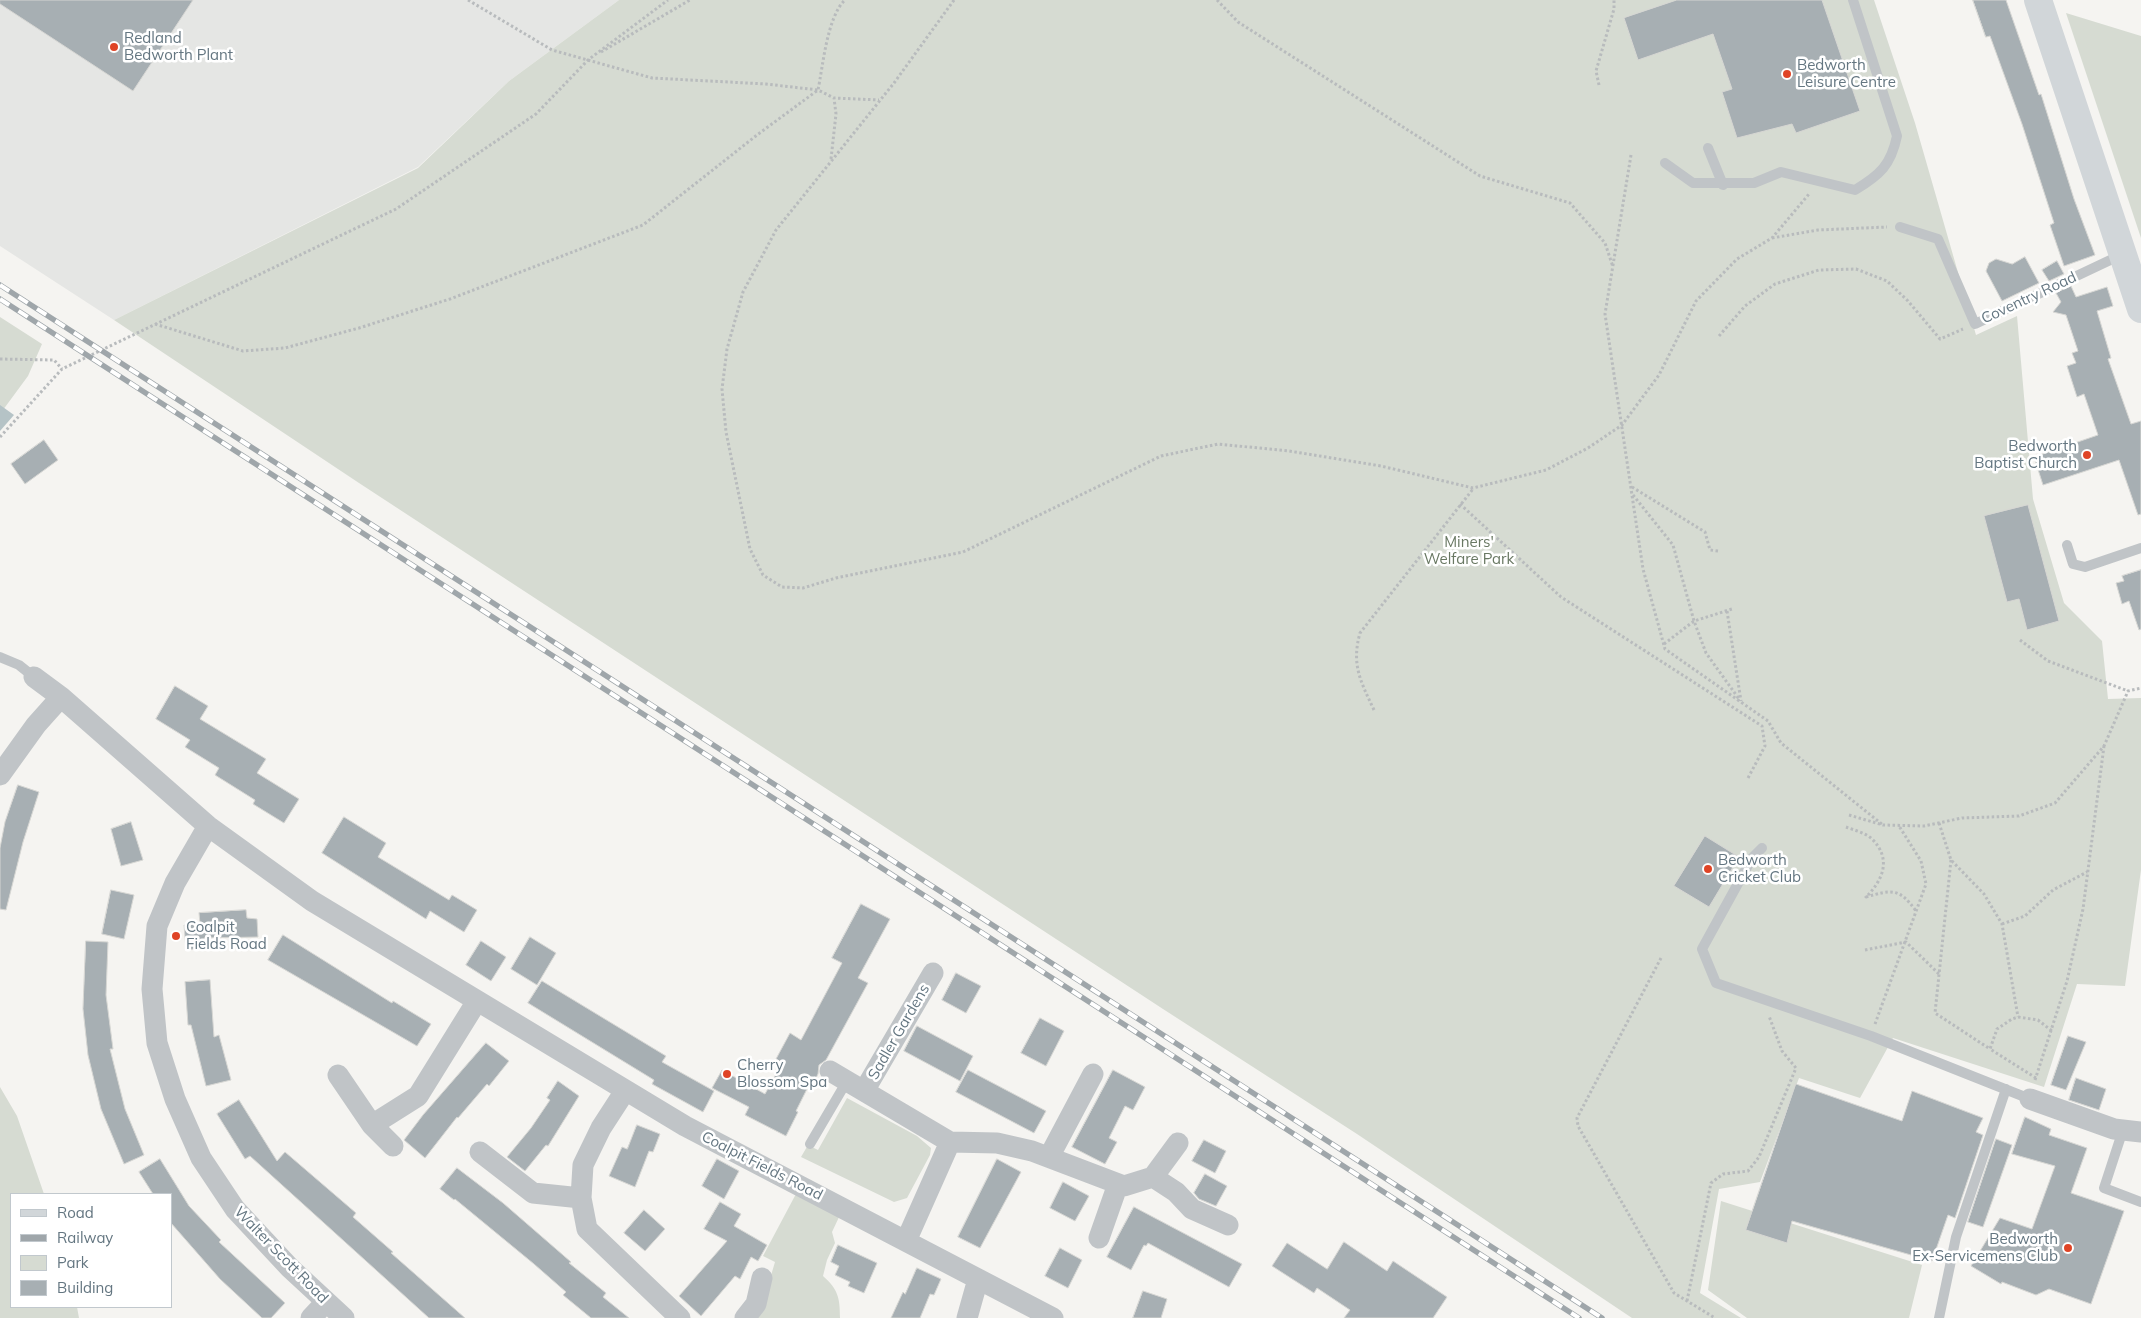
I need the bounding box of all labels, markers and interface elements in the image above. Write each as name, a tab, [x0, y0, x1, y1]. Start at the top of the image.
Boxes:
place label: Redland Bedworth Plant	[124, 29, 233, 64]
marker: Redland Bedworth Plant	[108, 41, 120, 53]
place label: Bedworth Leisure Centre	[1797, 56, 1896, 91]
marker: Bedworth Leisure Centre	[1781, 68, 1793, 80]
street label: Coventry Road	[1979, 268, 2079, 328]
place label: Bedworth Baptist Church	[1974, 437, 2077, 472]
marker: Bedworth Baptist Church	[2081, 449, 2093, 461]
park label: Miners' Welfare Park	[1424, 533, 1514, 568]
place label: Bedworth Cricket Club	[1718, 851, 1801, 886]
marker: Bedworth Cricket Club	[1702, 863, 1714, 875]
place label: Coalpit Fields Road	[186, 918, 267, 953]
marker: Coalpit Fields Road	[170, 930, 182, 942]
street label: Sadler Gardens	[864, 981, 934, 1083]
place label: Cherry Blossom Spa	[737, 1056, 827, 1091]
marker: Cherry Blossom Spa	[721, 1068, 733, 1080]
street label: Coalpit Fields Road	[698, 1128, 826, 1204]
legend	[10, 1193, 172, 1308]
text: Road	[57, 1203, 94, 1222]
street label: Walter Scott Road	[230, 1203, 332, 1307]
text: Railway	[57, 1228, 113, 1247]
place label: Bedworth Ex-Servicemens Club	[1912, 1230, 2058, 1265]
marker: Bedworth Ex-Servicemens Club	[2062, 1242, 2074, 1254]
text: Park	[57, 1253, 89, 1272]
text: Building	[57, 1278, 113, 1297]

